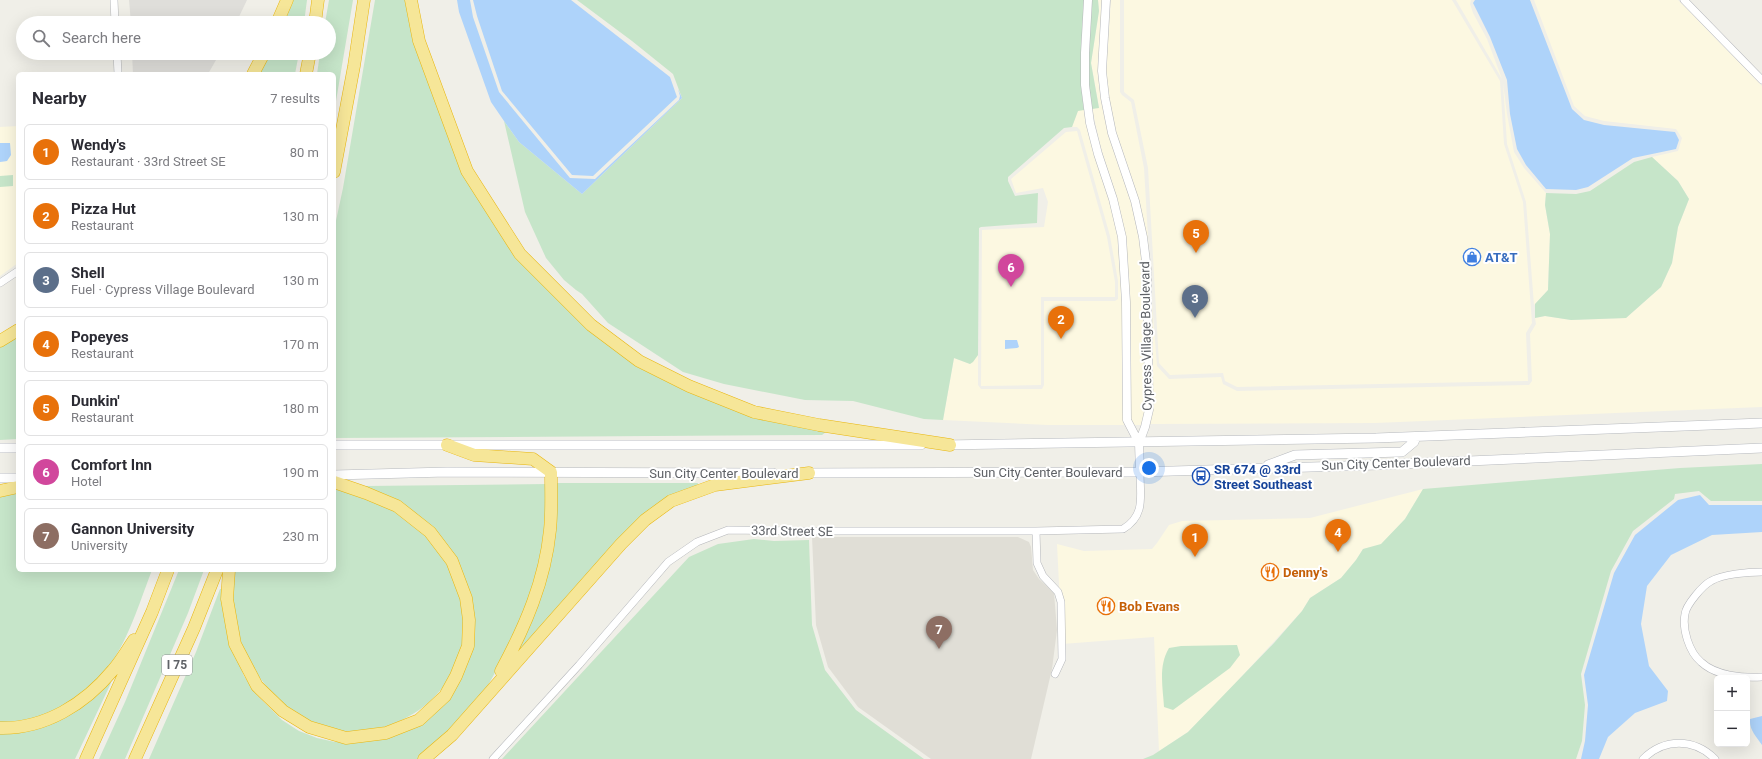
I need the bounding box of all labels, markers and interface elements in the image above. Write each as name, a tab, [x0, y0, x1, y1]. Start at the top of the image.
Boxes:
search box	[16, 16, 336, 60]
icon: search	[30, 27, 52, 49]
text: Search here	[62, 29, 141, 47]
text: Nearby	[32, 88, 87, 108]
text: 7 results	[270, 91, 320, 106]
text: Wendy's	[71, 136, 126, 154]
text: 1	[42, 145, 50, 160]
text: 80 m	[290, 145, 319, 160]
text: Restaurant · 33rd Street SE	[71, 154, 226, 169]
text: Pizza Hut	[71, 200, 136, 218]
text: 2	[42, 209, 50, 224]
text: 130 m	[282, 209, 319, 224]
text: Restaurant	[71, 218, 134, 233]
pin: 5	[1183, 220, 1209, 253]
shop icon: AT&T	[1462, 247, 1482, 267]
place label: AT&T	[1485, 250, 1518, 265]
pin: 6	[998, 254, 1024, 287]
street label: Cypress Village Boulevard	[1137, 261, 1155, 411]
text: Shell	[71, 264, 105, 282]
text: 3	[42, 273, 50, 288]
text: 130 m	[282, 273, 319, 288]
text: Fuel · Cypress Village Boulevard	[71, 282, 255, 297]
pin: 3	[1182, 285, 1208, 318]
pin: 2	[1048, 306, 1074, 339]
text: Popeyes	[71, 328, 129, 346]
text: 4	[42, 337, 50, 352]
text: 170 m	[282, 337, 319, 352]
text: Restaurant	[71, 346, 134, 361]
text: Dunkin'	[71, 392, 120, 410]
text: 5	[42, 401, 50, 416]
text: 180 m	[282, 401, 319, 416]
text: Restaurant	[71, 410, 134, 425]
street label: Sun City Center Boulevard	[1321, 453, 1471, 473]
text: Comfort Inn	[71, 456, 152, 474]
your location	[1139, 458, 1159, 478]
place label: SR 674 @ 33rd Street Southeast	[1214, 462, 1313, 492]
text: 6	[42, 465, 50, 480]
text: 190 m	[282, 465, 319, 480]
street label: Sun City Center Boulevard	[973, 465, 1123, 480]
street label: Sun City Center Boulevard	[649, 466, 799, 481]
bus stop icon: SR 674 @ 33rd Street Southeast	[1191, 466, 1211, 486]
text: Hotel	[71, 474, 102, 489]
pin: 4	[1325, 519, 1351, 552]
text: Gannon University	[71, 520, 194, 538]
street label: 33rd Street SE	[751, 523, 833, 539]
pin: 1	[1182, 524, 1208, 557]
text: 7	[42, 529, 50, 544]
text: 230 m	[282, 529, 319, 544]
text: University	[71, 538, 128, 553]
restaurant icon: Denny's	[1260, 562, 1280, 582]
place label: Denny's	[1283, 565, 1328, 580]
restaurant icon: Bob Evans	[1096, 596, 1116, 616]
place label: Bob Evans	[1119, 599, 1180, 614]
pin: 7	[926, 616, 952, 649]
road number: I 75	[162, 655, 192, 675]
map controls	[1714, 675, 1750, 747]
button: +	[1714, 675, 1750, 711]
button: −	[1714, 711, 1750, 747]

